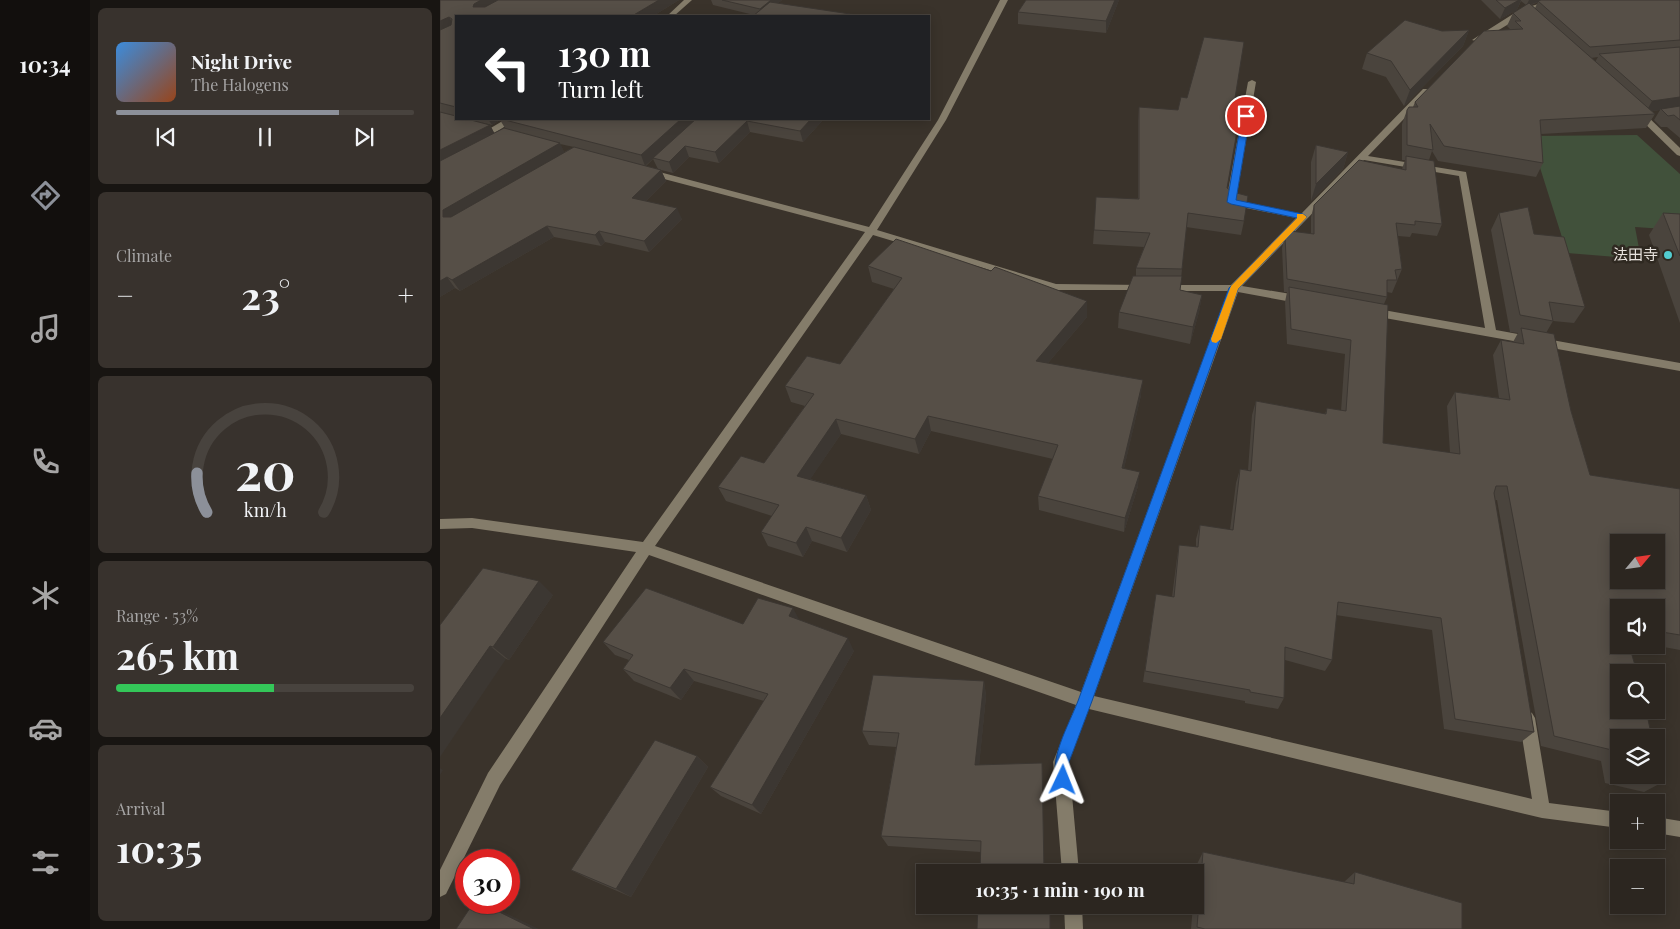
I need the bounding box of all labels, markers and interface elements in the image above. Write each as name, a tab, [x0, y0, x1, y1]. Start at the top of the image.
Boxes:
text: 130 m	[558, 29, 651, 76]
icon: left	[475, 35, 540, 100]
text: Night Drive	[191, 48, 292, 74]
text: 10:34	[19, 49, 71, 79]
text: The Halogens	[191, 74, 289, 95]
text: Turn left	[558, 74, 643, 104]
pin	[1225, 95, 1267, 137]
icon: arrive	[1232, 102, 1260, 130]
icon: previous	[152, 123, 180, 151]
icon: pause	[251, 123, 279, 151]
icon: next	[350, 123, 378, 151]
icon: directions	[28, 178, 63, 213]
place label: 法田寺	[1613, 244, 1658, 264]
text: Climate	[116, 245, 172, 266]
marker: 法田寺	[1662, 249, 1674, 261]
text: 23°	[241, 269, 290, 320]
text: −	[116, 276, 134, 313]
text: +	[398, 276, 414, 313]
icon: music	[28, 311, 63, 346]
text: 20	[235, 435, 295, 504]
icon: phone	[28, 444, 63, 479]
text: km/h	[244, 498, 287, 521]
north arrow	[1610, 534, 1665, 589]
map controls	[1610, 534, 1665, 914]
icon: climate	[28, 578, 63, 613]
button: sound	[1610, 599, 1665, 654]
text: Range · 53%	[116, 605, 198, 626]
text: 265 km	[116, 629, 239, 680]
button: search	[1610, 664, 1665, 719]
icon: car	[28, 711, 63, 746]
button: layers	[1610, 729, 1665, 784]
position arrow	[1036, 753, 1088, 805]
button: +	[1610, 794, 1665, 849]
text: Arrival	[116, 798, 165, 819]
text: 10:35	[116, 822, 202, 873]
icon: filters	[28, 845, 63, 880]
speed limit sign: 30	[455, 849, 520, 914]
button: −	[1610, 859, 1665, 914]
text: 10:35 · 1 min · 190 m	[975, 876, 1145, 902]

